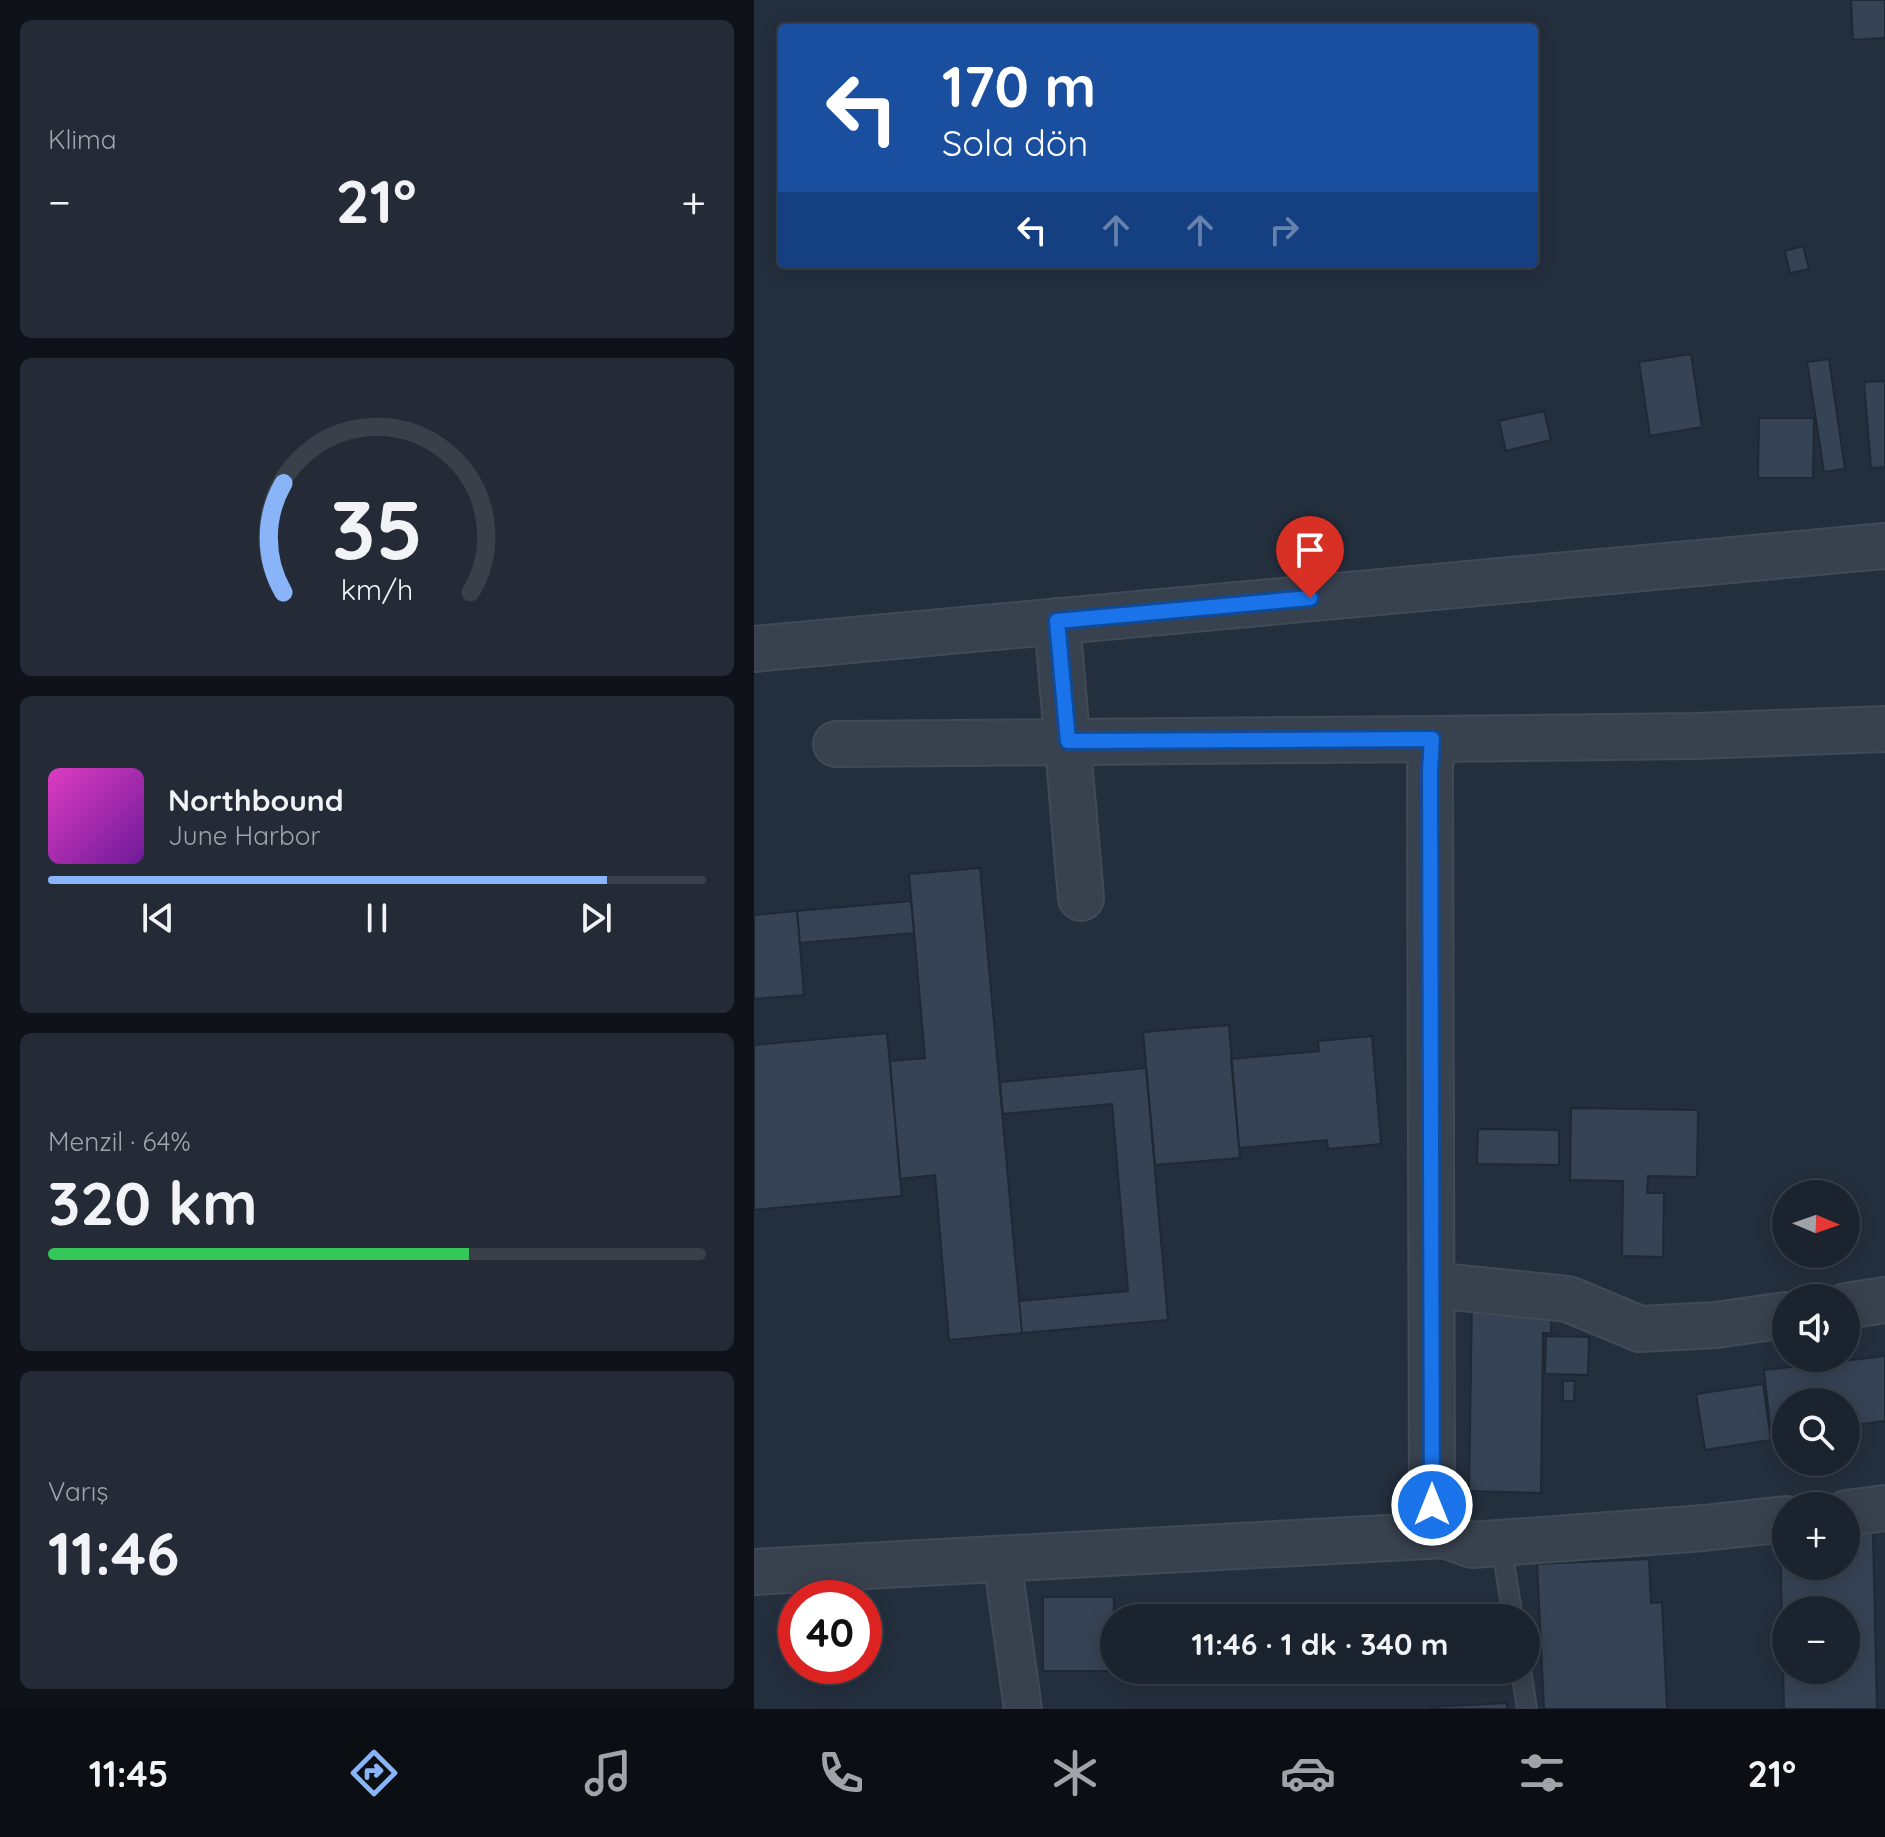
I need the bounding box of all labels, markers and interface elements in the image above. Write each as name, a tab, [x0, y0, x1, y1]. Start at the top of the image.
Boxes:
text: 170 m	[942, 51, 1096, 121]
icon: left	[810, 56, 914, 160]
text: Sola dön	[942, 120, 1088, 165]
text: Klima	[48, 123, 117, 156]
text: 21°	[336, 163, 417, 238]
text: −	[48, 174, 71, 229]
text: +	[681, 174, 706, 229]
icon: left	[1010, 208, 1054, 252]
icon: ahead	[1094, 208, 1138, 252]
icon: ahead	[1178, 208, 1222, 252]
icon: right	[1262, 208, 1306, 252]
text: 35	[331, 475, 423, 579]
pin	[1276, 516, 1344, 598]
icon: arrive	[1288, 528, 1332, 572]
text: km/h	[341, 571, 413, 607]
text: Northbound	[168, 781, 344, 819]
text: June Harbor	[168, 819, 320, 852]
icon: previous	[136, 896, 180, 940]
icon: pause	[355, 896, 399, 940]
icon: next	[574, 896, 618, 940]
text: Menzil · 64%	[48, 1125, 191, 1158]
text: 320 km	[48, 1165, 257, 1240]
north arrow	[1772, 1180, 1860, 1268]
map controls	[1772, 1180, 1860, 1684]
button: sound	[1772, 1284, 1860, 1372]
button: search	[1772, 1388, 1860, 1476]
position arrow	[1390, 1463, 1474, 1547]
text: Varış	[48, 1475, 108, 1508]
button: +	[1772, 1492, 1860, 1580]
text: 11:46	[48, 1515, 180, 1590]
speed limit sign: 40	[778, 1580, 882, 1684]
button: −	[1772, 1596, 1860, 1684]
text: 11:46 · 1 dk · 340 m	[1192, 1625, 1448, 1663]
icon: directions	[346, 1745, 402, 1801]
icon: music	[580, 1745, 636, 1801]
icon: phone	[813, 1745, 869, 1801]
icon: climate	[1047, 1745, 1103, 1801]
icon: car	[1280, 1745, 1336, 1801]
icon: filters	[1514, 1745, 1570, 1801]
text: 11:45	[89, 1751, 169, 1796]
text: 21°	[1747, 1751, 1796, 1796]

